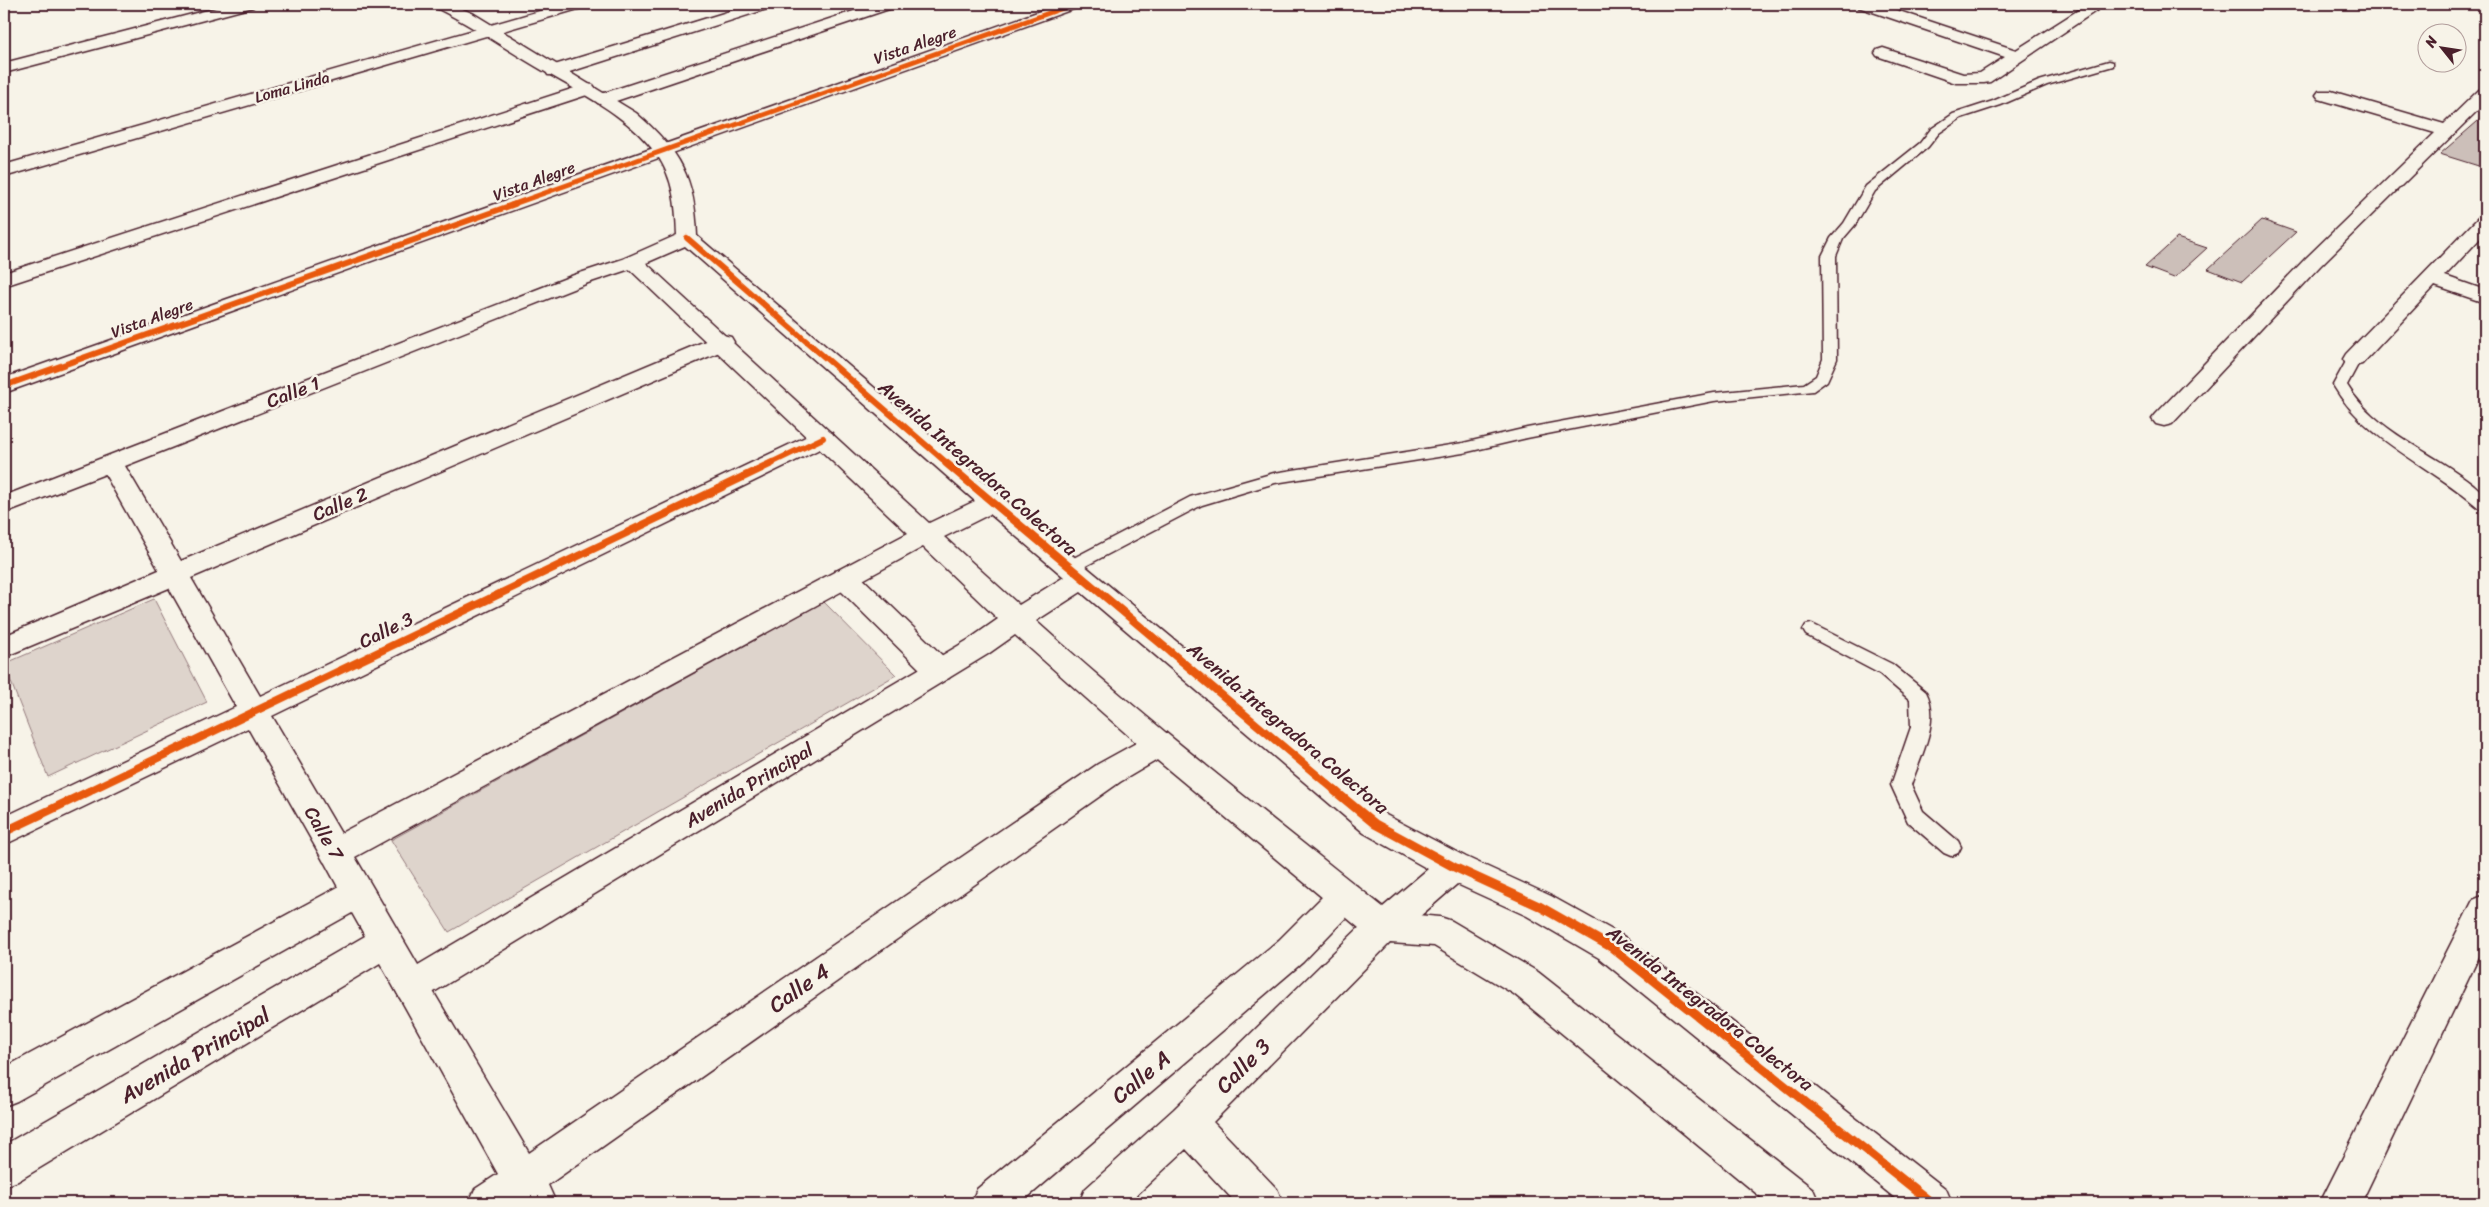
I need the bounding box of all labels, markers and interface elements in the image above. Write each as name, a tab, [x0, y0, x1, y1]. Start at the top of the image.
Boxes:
street label: Vista Alegre	[870, 17, 960, 73]
north arrow	[2416, 22, 2466, 72]
text: N	[2417, 31, 2445, 53]
street label: Loma Linda	[251, 62, 333, 112]
street label: Vista Alegre	[489, 153, 579, 209]
street label: Vista Alegre	[107, 290, 197, 346]
street label: Calle 1	[261, 367, 325, 417]
street label: Avenida Integradora Colectora	[870, 371, 1086, 565]
street label: Calle 2	[307, 477, 373, 531]
street label: Calle 3	[353, 602, 420, 657]
street label: Avenida Integradora Colectora	[1179, 633, 1397, 823]
street label: Avenida Principal	[677, 733, 820, 837]
street label: Calle 7	[295, 800, 353, 867]
street label: Avenida Integradora Colectora	[1598, 916, 1821, 1100]
street label: Calle 4	[760, 952, 838, 1024]
street label: Avenida Principal	[111, 996, 278, 1115]
street label: Calle 3	[1206, 1029, 1280, 1103]
street label: Calle A	[1102, 1040, 1180, 1114]

